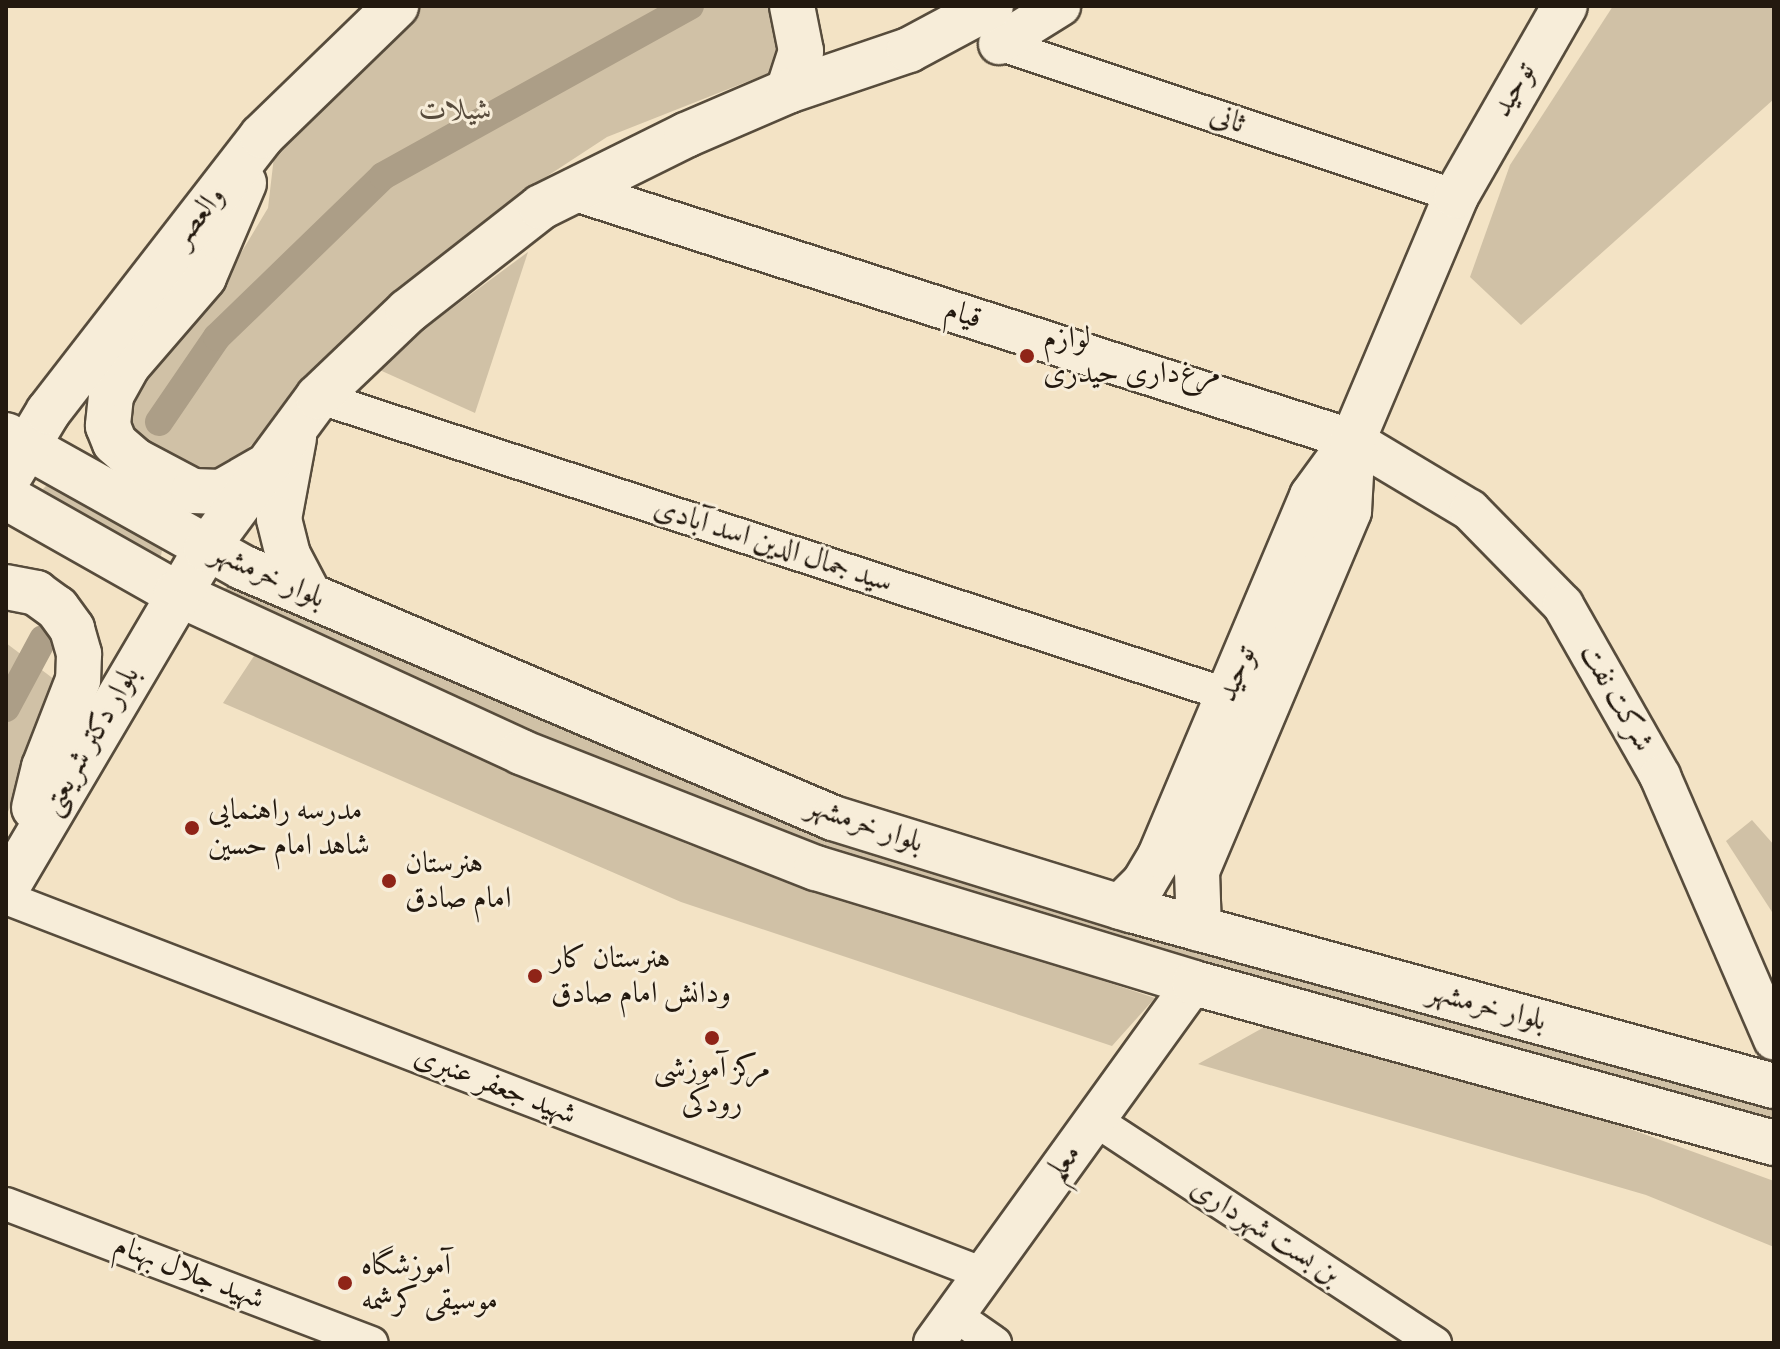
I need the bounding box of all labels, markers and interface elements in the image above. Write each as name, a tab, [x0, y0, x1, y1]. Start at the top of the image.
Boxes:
street label: توحید	[1484, 56, 1544, 124]
park label: شیلات	[420, 93, 492, 129]
street label: ثانی	[1205, 98, 1249, 142]
street label: والعصر	[164, 180, 234, 254]
street label: قیام	[940, 292, 986, 338]
place label: لوازم مرغ‌داری حیدری	[1043, 321, 1221, 392]
marker: لوازم مرغ‌داری حیدری	[1018, 347, 1036, 365]
street label: سید جمال الدین اسد آبادی	[649, 490, 897, 602]
street label: بلوار خرمشهر	[205, 535, 331, 617]
street label: شرکت نفت	[1571, 638, 1661, 758]
street label: توحید	[1209, 641, 1265, 707]
street label: بلوار دکتر شریعتی	[34, 660, 148, 822]
street label: بلوار خرمشهر	[802, 788, 928, 862]
place label: مدرسه راهنمایی شاهد امام حسین	[208, 793, 370, 864]
marker: مدرسه راهنمایی شاهد امام حسین	[183, 819, 201, 837]
place label: هنرستان امام صادق	[405, 846, 512, 916]
marker: هنرستان امام صادق	[380, 872, 398, 890]
place label: هنرستان کار ودانش امام صادق	[551, 941, 731, 1012]
marker: هنرستان کار ودانش امام صادق	[526, 967, 544, 985]
street label: بلوار خرمشهر	[1424, 974, 1550, 1040]
marker: مرکز آموزشی رودکی	[703, 1029, 721, 1047]
street label: شهید جعفر عنبری	[409, 1039, 581, 1133]
place label: مرکز آموزشی رودکی	[654, 1051, 770, 1122]
street label: معلم	[1039, 1137, 1089, 1189]
street label: بن بست شهرداری	[1183, 1170, 1347, 1294]
street label: شهید جلال بهنام	[109, 1228, 269, 1318]
place label: آموزشگاه موسیقی کرشمه	[361, 1248, 498, 1318]
marker: آموزشگاه موسیقی کرشمه	[336, 1274, 354, 1292]

